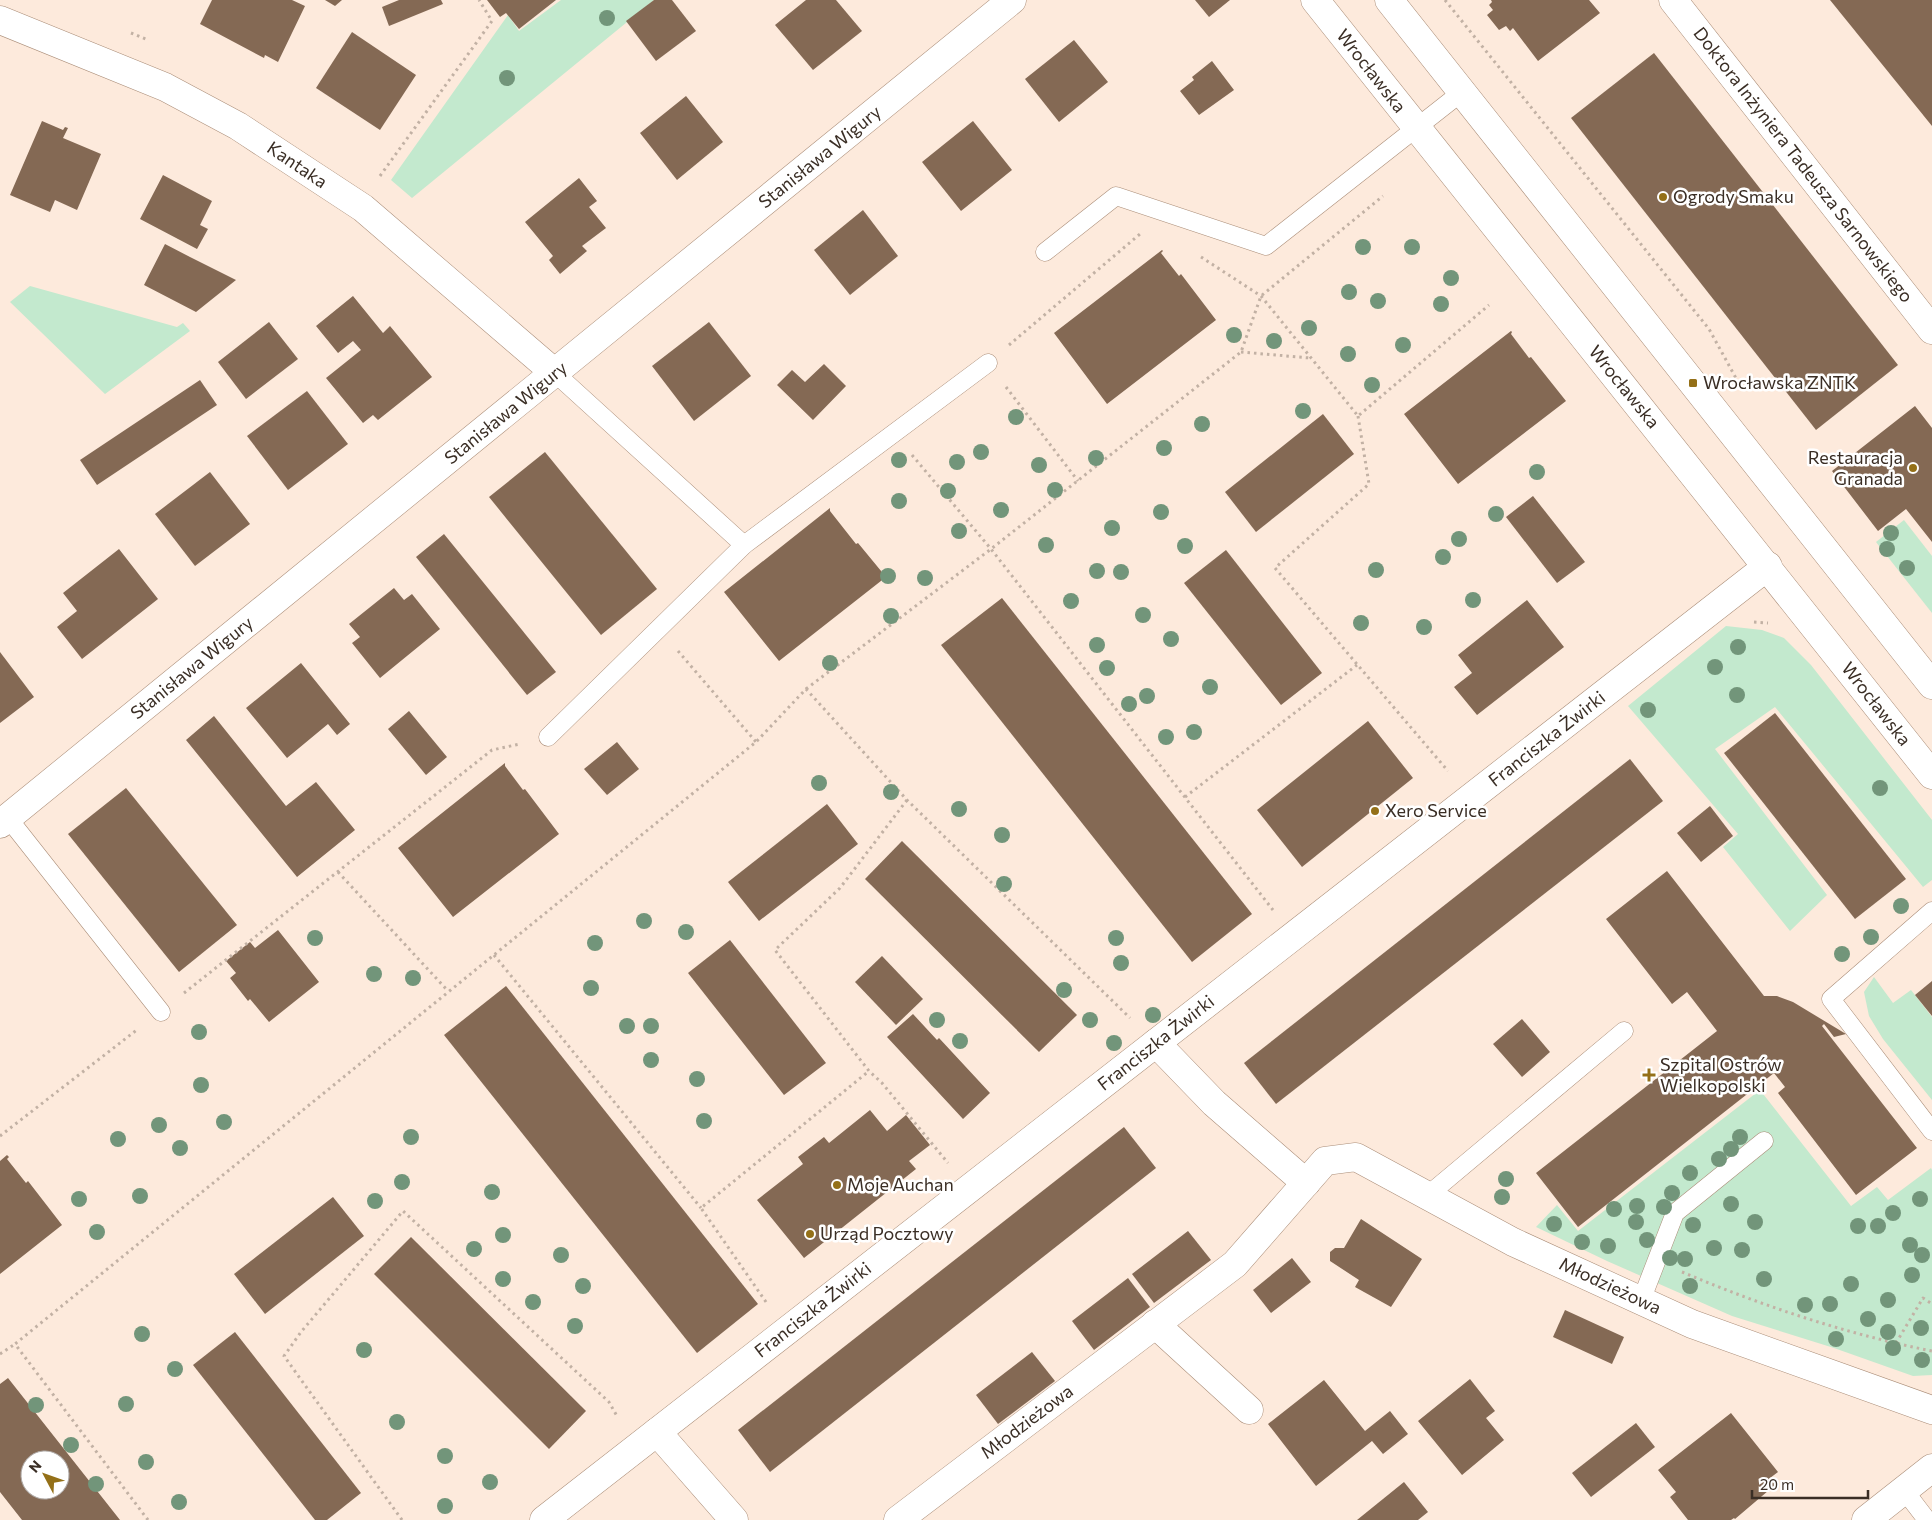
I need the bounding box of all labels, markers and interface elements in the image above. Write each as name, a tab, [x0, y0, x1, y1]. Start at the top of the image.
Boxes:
street label: Doktora Inżyniera Tadeusza Sarnowskiego	[1689, 22, 1918, 307]
street label: Wrocławska	[1332, 24, 1411, 117]
street label: Stanisława Wigury	[754, 100, 885, 212]
street label: Kantaka	[263, 136, 332, 192]
place label: Ogrody Smaku	[1673, 185, 1794, 207]
marker: Ogrody Smaku	[1657, 191, 1669, 203]
street label: Wrocławska	[1585, 340, 1665, 432]
street label: Stanisława Wigury	[440, 356, 571, 468]
place label: Wrocławska ZNTK	[1703, 371, 1856, 393]
marker: Wrocławska ZNTK	[1687, 377, 1699, 389]
place label: Restauracja Granada	[1808, 446, 1903, 489]
marker: Restauracja Granada	[1907, 462, 1919, 474]
street label: Stanisława Wigury	[126, 611, 257, 723]
street label: Wrocławska	[1837, 657, 1916, 750]
street label: Franciszka Żwirki	[1484, 686, 1609, 791]
place label: Xero Service	[1385, 799, 1487, 821]
marker: Xero Service	[1369, 805, 1381, 817]
street label: Franciszka Żwirki	[1093, 990, 1218, 1095]
place label: Szpital Ostrów Wielkopolski	[1660, 1053, 1782, 1096]
marker: Szpital Ostrów Wielkopolski	[1642, 1068, 1656, 1082]
place label: Moje Auchan	[847, 1173, 954, 1195]
marker: Moje Auchan	[831, 1179, 843, 1191]
place label: Urząd Pocztowy	[820, 1222, 954, 1244]
marker: Urząd Pocztowy	[804, 1228, 816, 1240]
street label: Młodzieżowa	[1556, 1252, 1665, 1318]
street label: Franciszka Żwirki	[750, 1257, 875, 1362]
street label: Młodzieżowa	[976, 1379, 1077, 1463]
north arrow	[20, 1450, 70, 1500]
text: N	[25, 1457, 45, 1476]
scale bar	[1752, 1468, 1868, 1500]
text: 20 m	[1760, 1475, 1794, 1493]

